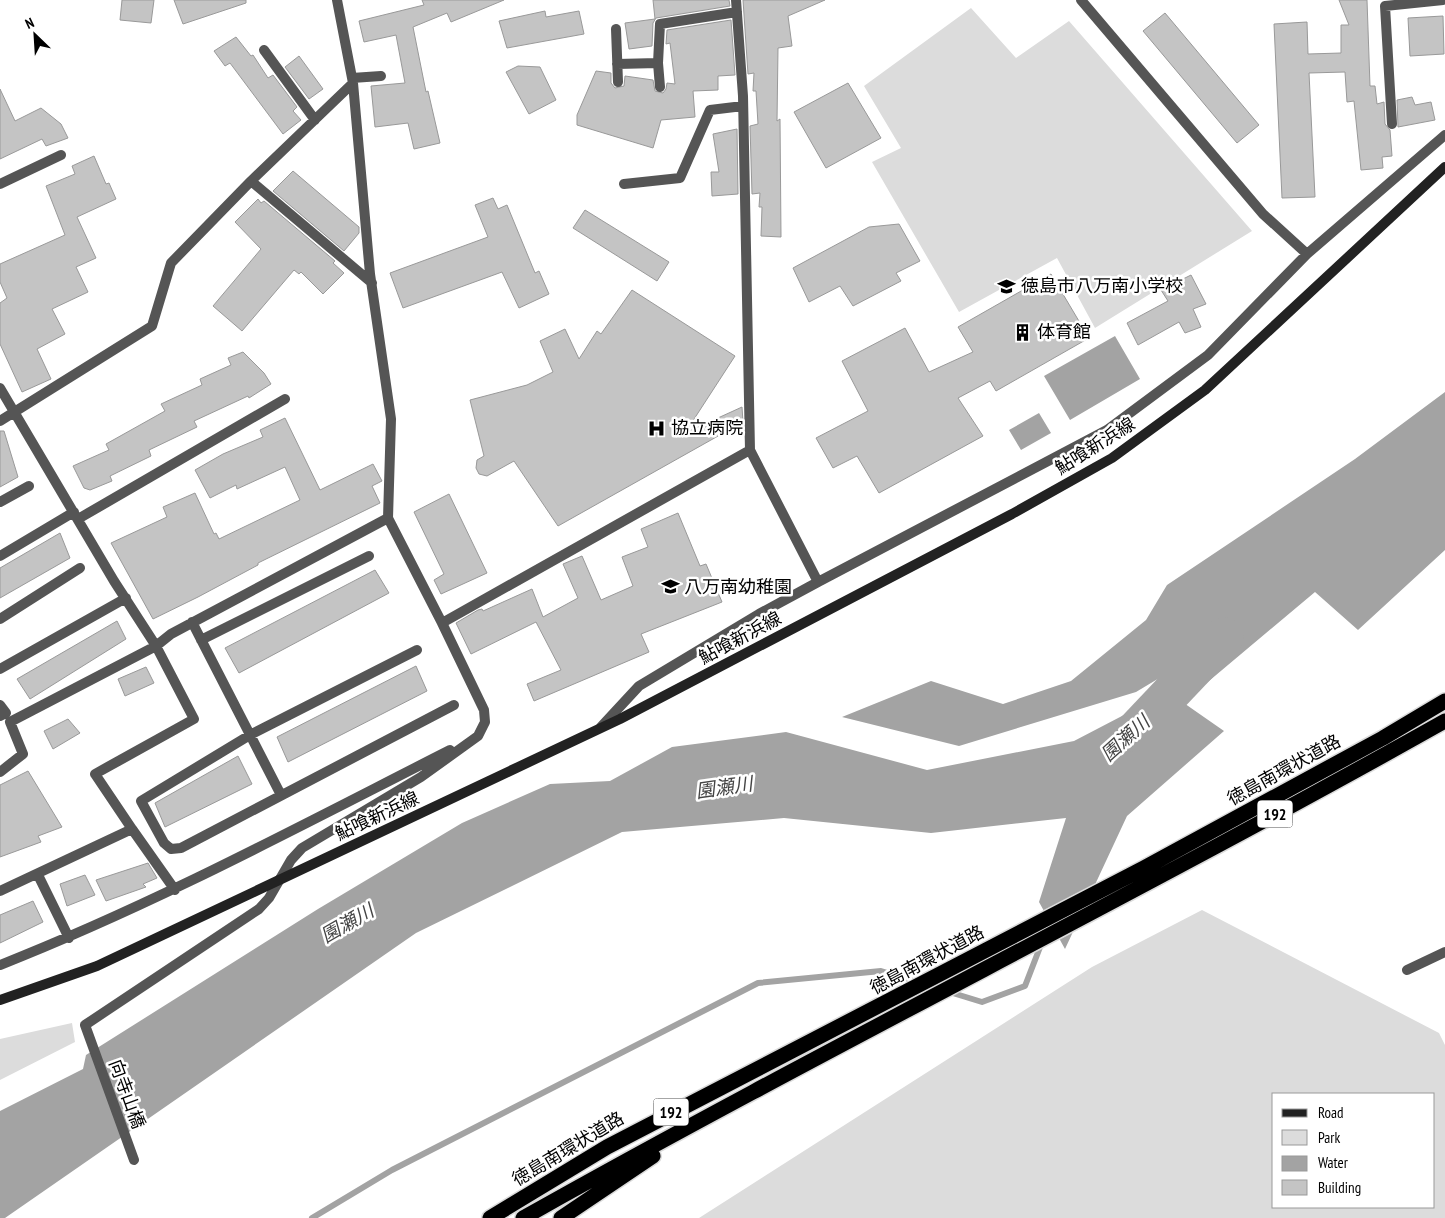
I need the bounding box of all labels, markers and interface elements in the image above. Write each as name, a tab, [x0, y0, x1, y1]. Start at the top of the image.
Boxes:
north arrow	[10, 10, 60, 60]
text: N	[22, 13, 37, 33]
place label: 徳島市八万南小学校	[1021, 274, 1183, 297]
school or university icon: 徳島市八万南小学校	[997, 276, 1017, 296]
place label: 体育館	[1037, 320, 1091, 343]
building icon: 体育館	[1013, 322, 1033, 342]
street label: 鮎喰新浜線	[1050, 412, 1139, 479]
place label: 協立病院	[671, 416, 743, 439]
hospital icon: 協立病院	[647, 418, 667, 438]
place label: 八万南幼稚園	[684, 575, 792, 598]
school or university icon: 八万南幼稚園	[660, 577, 680, 597]
street label: 鮎喰新浜線	[695, 606, 785, 669]
water label: 園瀬川	[1096, 709, 1156, 766]
street label: 徳島南環状道路	[1223, 729, 1344, 810]
water label: 園瀬川	[694, 771, 756, 803]
street label: 鮎喰新浜線	[331, 786, 422, 845]
road number: 192	[1258, 801, 1292, 828]
water label: 園瀬川	[316, 897, 379, 948]
street label: 徳島南環状道路	[866, 920, 988, 999]
street label: 向寺山橋	[104, 1056, 151, 1132]
legend	[1272, 1093, 1435, 1208]
road number: 192	[654, 1098, 688, 1126]
text: Road	[1318, 1103, 1344, 1122]
street label: 徳島南環状道路	[508, 1106, 628, 1191]
text: Park	[1318, 1128, 1340, 1147]
text: Water	[1318, 1153, 1349, 1172]
text: Building	[1318, 1178, 1361, 1197]

